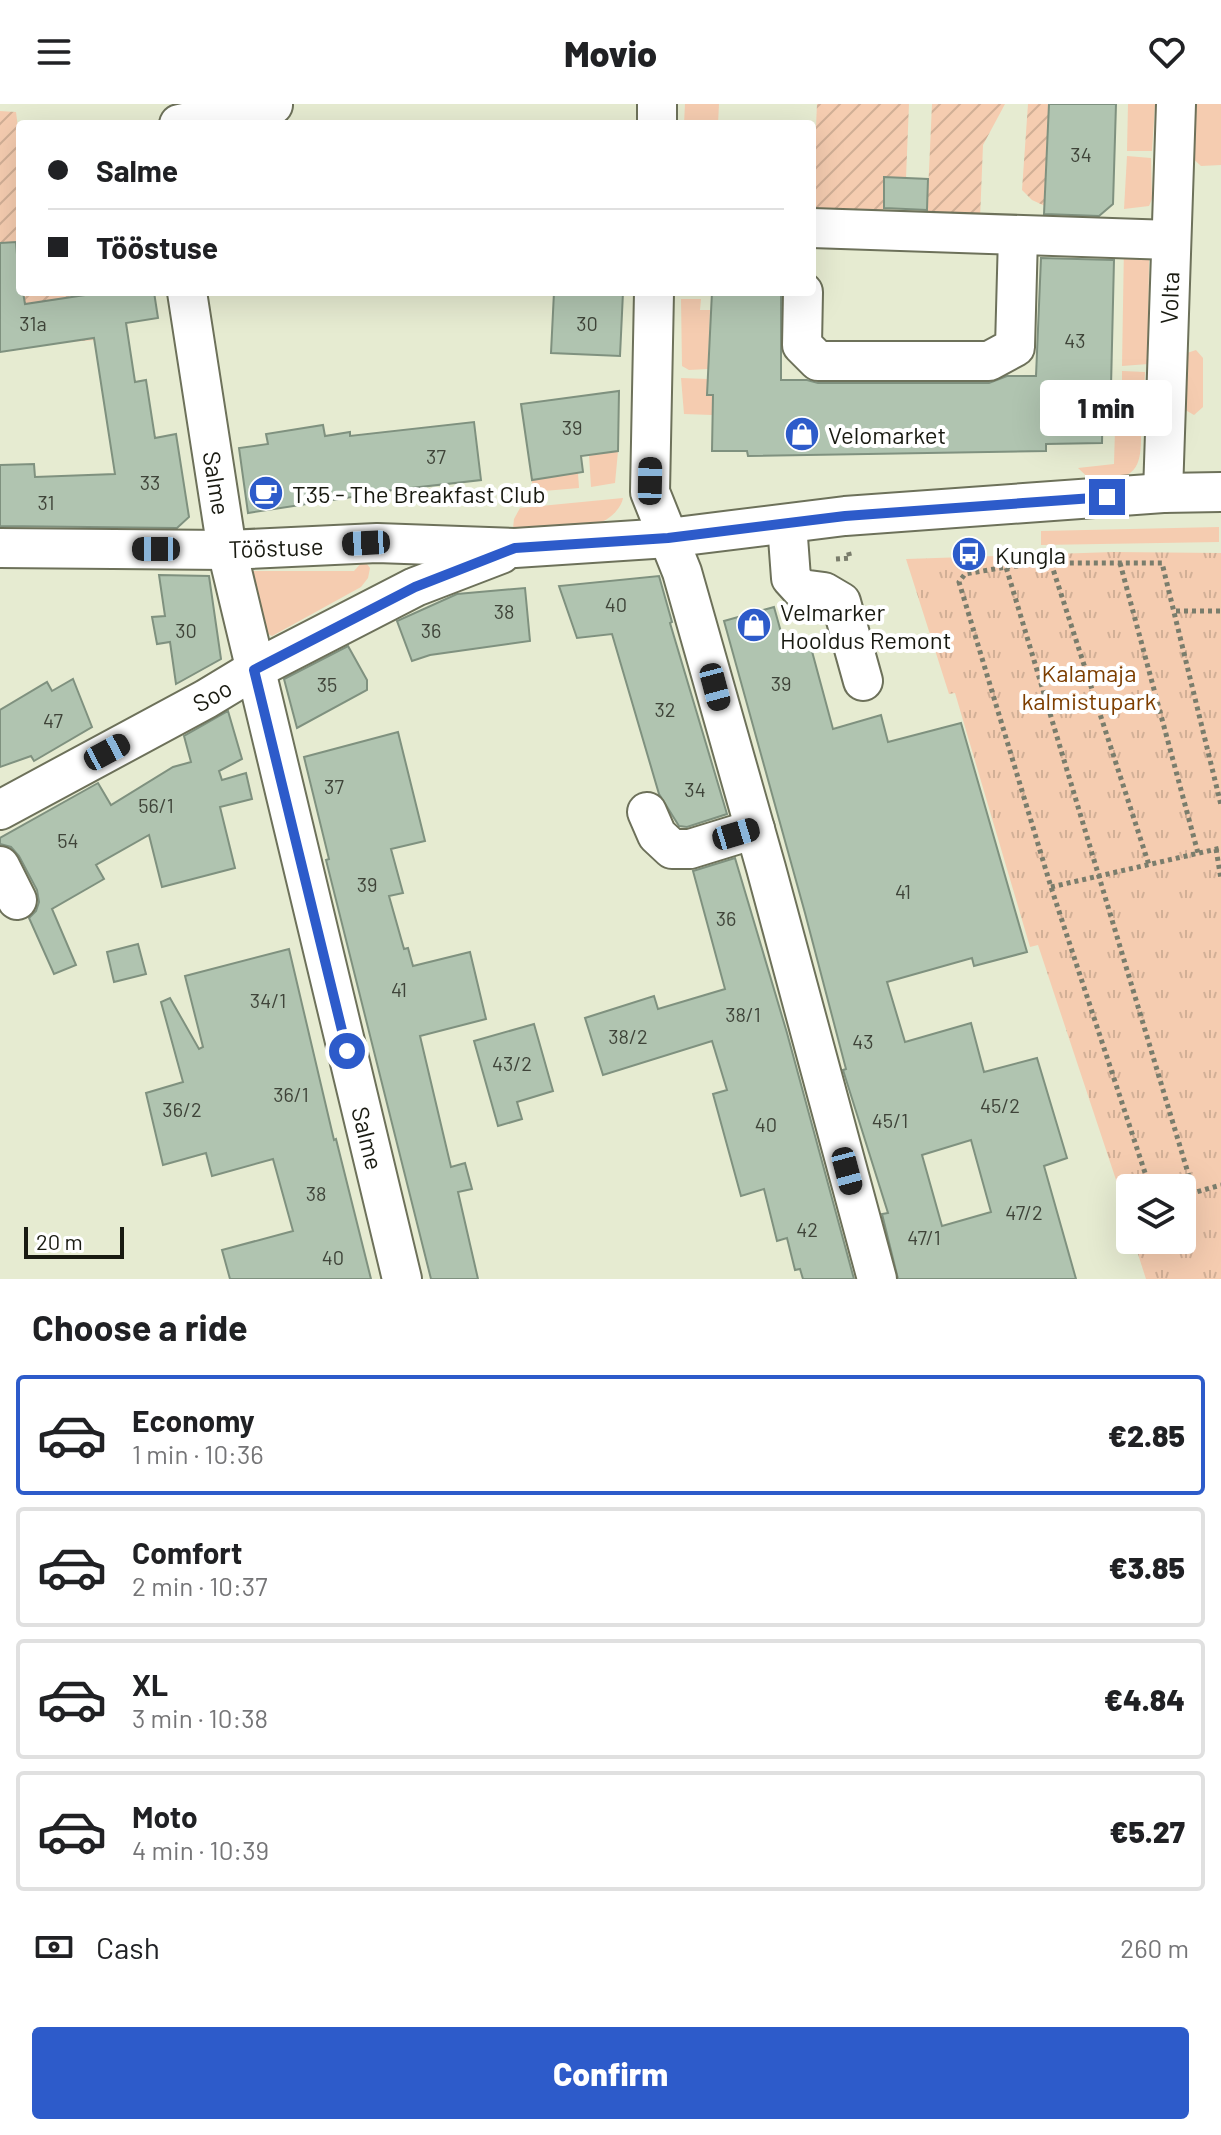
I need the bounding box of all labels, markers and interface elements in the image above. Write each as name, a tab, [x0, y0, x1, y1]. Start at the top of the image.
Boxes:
icon: menu	[32, 30, 76, 74]
icon: heart	[1145, 30, 1189, 74]
text: Movio	[564, 31, 657, 74]
house number: 34	[1070, 142, 1092, 166]
text: Salme	[96, 152, 178, 188]
text: Tööstuse	[96, 229, 218, 265]
street label: Volta	[1154, 271, 1184, 325]
house number: 31a	[19, 311, 47, 335]
house number: 30	[576, 311, 598, 335]
house number: 43	[1064, 328, 1086, 352]
callout: 1 min	[1041, 381, 1173, 437]
text: 1 min	[1077, 392, 1135, 423]
house number: 39	[562, 415, 582, 439]
shop icon: Velomarket	[783, 415, 821, 453]
place label: Velomarket	[828, 420, 946, 449]
house number: 37	[426, 444, 446, 468]
street label: Salme	[198, 449, 236, 517]
car	[638, 457, 662, 505]
house number: 33	[140, 470, 160, 494]
cafe icon: T35 - The Breakfast Club	[247, 474, 285, 512]
place label: T35 - The Breakfast Club	[292, 479, 546, 508]
route end	[1089, 479, 1125, 515]
house number: 31	[37, 490, 55, 514]
car	[341, 530, 391, 556]
street label: Tööstuse	[228, 531, 324, 563]
bus stop icon: Kungla	[950, 535, 988, 573]
car	[132, 537, 180, 561]
place label: Kungla	[995, 540, 1066, 569]
house number: 40	[605, 592, 627, 616]
place label: Velmarker Hooldus Remont	[780, 597, 952, 654]
house number: 38	[494, 599, 514, 623]
shop icon: Velmarker Hooldus Remont	[735, 606, 773, 644]
house number: 30	[175, 618, 197, 642]
house number: 36	[421, 618, 441, 642]
park label: Kalamaja kalmistupark	[1022, 658, 1156, 715]
car	[697, 661, 733, 713]
house number: 39	[771, 671, 791, 695]
street label: Soo	[187, 672, 237, 718]
house number: 35	[317, 672, 337, 696]
house number: 32	[654, 697, 676, 721]
house number: 47	[43, 708, 63, 732]
car	[80, 730, 134, 774]
house number: 37	[324, 774, 344, 798]
house number: 34	[684, 777, 706, 801]
house number: 56/1	[138, 793, 174, 817]
car	[710, 816, 762, 852]
house number: 54	[57, 828, 79, 852]
house number: 39	[357, 872, 377, 896]
house number: 41	[895, 879, 911, 903]
house number: 36	[716, 906, 736, 930]
house number: 41	[391, 977, 407, 1001]
house number: 34/1	[250, 988, 286, 1012]
house number: 38/1	[725, 1002, 761, 1026]
house number: 38/2	[608, 1024, 648, 1048]
house number: 43	[852, 1029, 874, 1053]
route start	[329, 1033, 365, 1069]
house number: 43/2	[492, 1051, 532, 1075]
house number: 36/1	[273, 1082, 309, 1106]
house number: 45/2	[980, 1093, 1020, 1117]
house number: 36/2	[162, 1097, 202, 1121]
street label: Salme	[346, 1103, 390, 1173]
house number: 45/1	[872, 1108, 908, 1132]
house number: 40	[755, 1112, 777, 1136]
car	[829, 1145, 865, 1197]
map controls	[1116, 1174, 1196, 1254]
button: layers	[1116, 1174, 1196, 1254]
house number: 38	[306, 1181, 326, 1205]
house number: 47/2	[1005, 1200, 1043, 1224]
house number: 42	[796, 1217, 818, 1241]
scale bar	[24, 1223, 124, 1259]
house number: 47/1	[907, 1225, 941, 1249]
text: 20 m	[36, 1228, 83, 1254]
house number: 40	[322, 1245, 344, 1269]
text: Choose a ride	[32, 1305, 248, 1348]
icon: car	[36, 1399, 108, 1471]
text: Economy	[132, 1402, 255, 1438]
text: €2.85	[1108, 1417, 1185, 1453]
text: 1 min · 10:36	[132, 1438, 264, 1469]
icon: car	[36, 1531, 108, 1603]
text: Comfort	[132, 1534, 242, 1570]
text: €3.85	[1109, 1549, 1185, 1585]
text: 2 min · 10:37	[132, 1570, 267, 1601]
icon: car	[36, 1663, 108, 1735]
text: XL	[132, 1666, 168, 1702]
text: €4.84	[1104, 1681, 1185, 1717]
text: 3 min · 10:38	[132, 1702, 268, 1733]
icon: car	[36, 1795, 108, 1867]
text: Moto	[132, 1798, 198, 1834]
text: €5.27	[1109, 1813, 1185, 1849]
text: 4 min · 10:39	[132, 1834, 269, 1865]
icon: cash	[32, 1925, 76, 1969]
text: Cash	[96, 1929, 160, 1965]
text: 260 m	[1120, 1932, 1189, 1963]
button: Confirm	[32, 2027, 1189, 2119]

